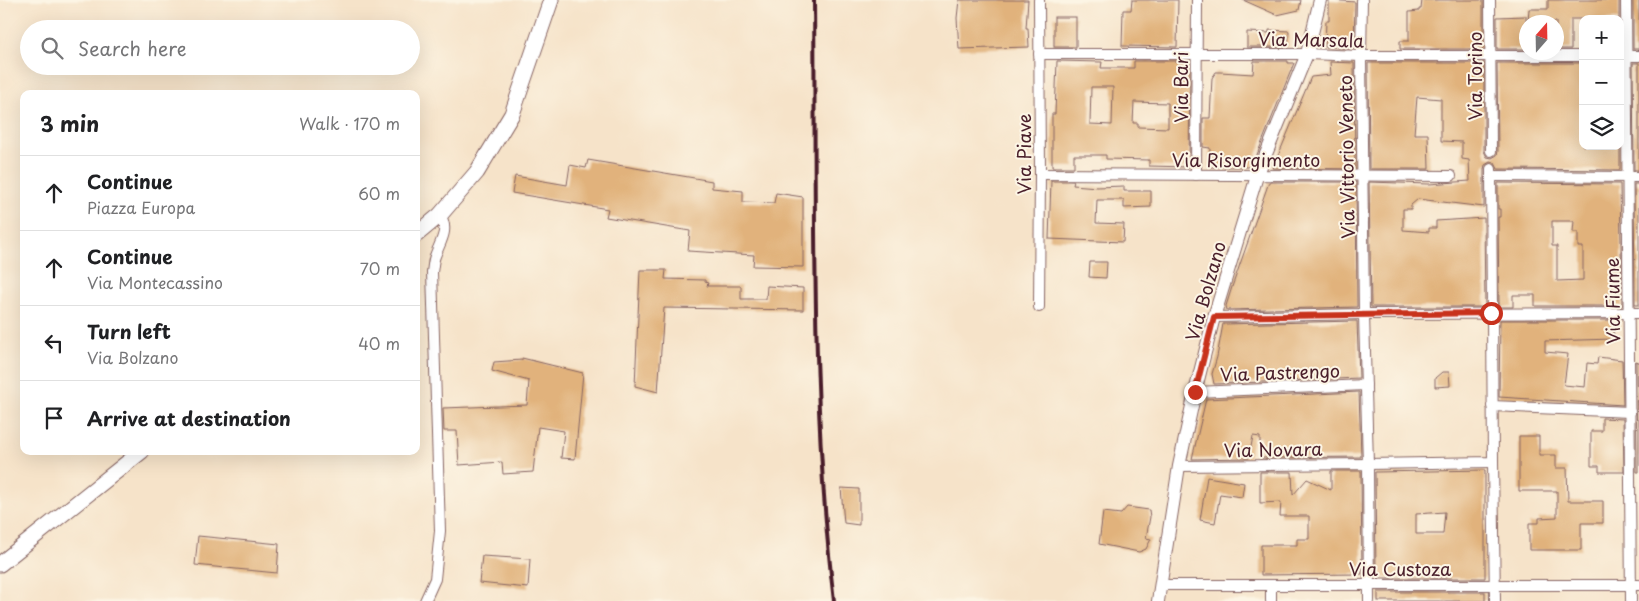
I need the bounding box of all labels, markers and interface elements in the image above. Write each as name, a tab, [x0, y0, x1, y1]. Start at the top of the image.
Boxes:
north arrow	[1519, 15, 1564, 60]
map controls	[1579, 15, 1624, 150]
button: +	[1579, 15, 1624, 60]
search box	[20, 20, 420, 75]
street label: Via Marsala	[1258, 25, 1364, 53]
street label: Via Torino	[1461, 31, 1488, 121]
icon: search	[38, 34, 66, 62]
text: Search here	[78, 34, 187, 62]
street label: Via Bari	[1167, 51, 1194, 123]
button: −	[1579, 60, 1624, 105]
street label: Via Vittorio Veneto	[1331, 75, 1361, 239]
button: layers	[1579, 105, 1624, 150]
text: 3 min	[40, 107, 99, 139]
text: Walk · 170 m	[299, 111, 400, 135]
street label: Via Piave	[1010, 113, 1037, 195]
street label: Via Risorgimento	[1172, 146, 1320, 173]
text: Continue	[87, 167, 173, 195]
icon: ahead	[40, 179, 68, 207]
text: 60 m	[358, 181, 400, 205]
text: Piazza Europa	[87, 195, 195, 219]
street label: Via Bolzano	[1178, 238, 1232, 344]
text: Continue	[87, 242, 173, 270]
icon: ahead	[40, 254, 68, 282]
text: 70 m	[360, 256, 400, 280]
street label: Via Fiume	[1598, 257, 1626, 345]
text: Via Montecassino	[87, 270, 223, 294]
route start	[1480, 302, 1503, 325]
text: Turn left	[87, 317, 171, 345]
icon: left	[40, 329, 68, 357]
text: 40 m	[358, 331, 400, 355]
text: Via Bolzano	[87, 345, 178, 369]
street label: Via Pastrengo	[1220, 356, 1340, 388]
route end	[1184, 381, 1207, 404]
icon: arrive	[40, 404, 68, 432]
text: Arrive at destination	[87, 404, 291, 432]
street label: Via Novara	[1223, 435, 1323, 463]
street label: Via Custoza	[1349, 555, 1452, 582]

